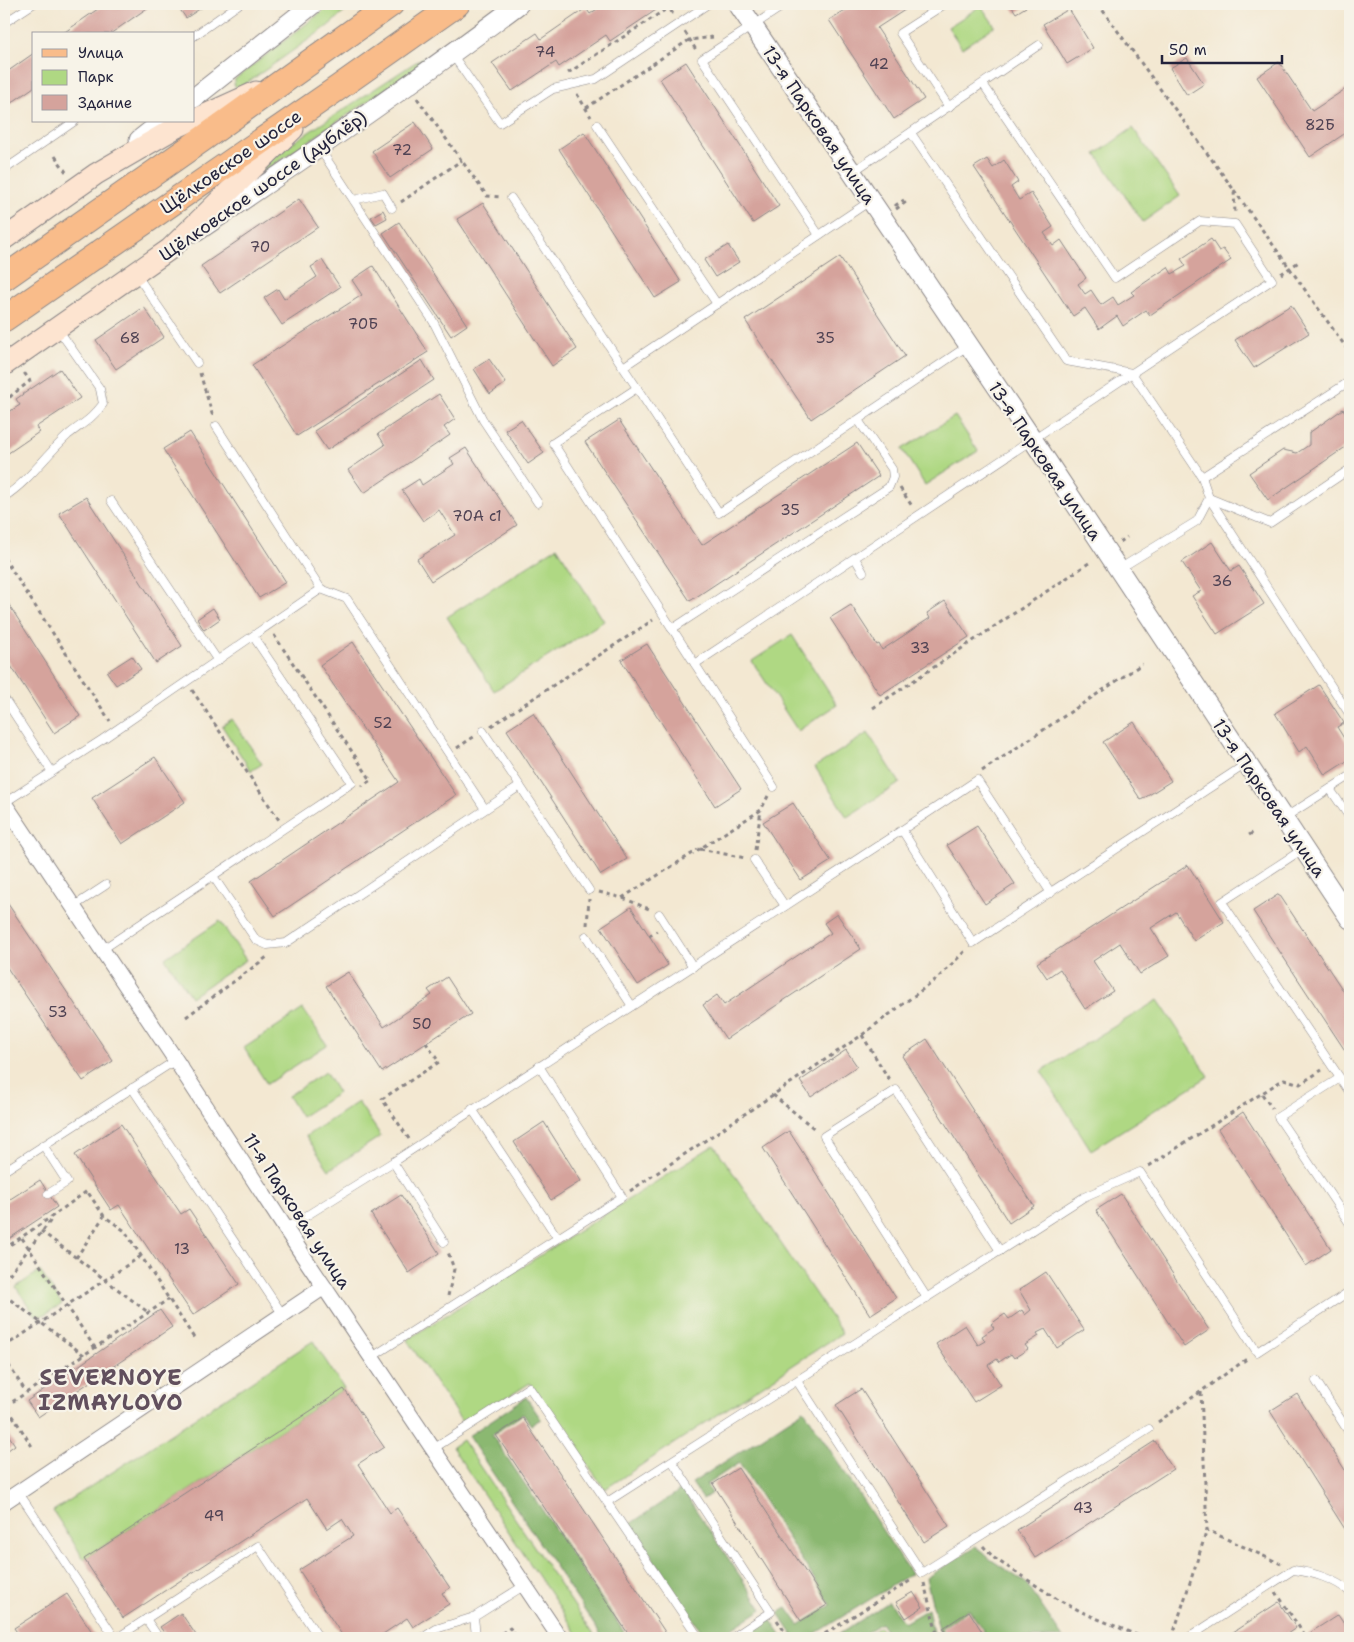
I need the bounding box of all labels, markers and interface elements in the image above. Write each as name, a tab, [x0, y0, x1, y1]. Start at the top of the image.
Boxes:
legend	[32, 32, 195, 122]
scale bar	[1162, 32, 1282, 64]
text: 50 m	[1169, 40, 1207, 60]
street label: 13-я Парковая улица	[757, 41, 881, 209]
house number: 74	[535, 42, 555, 62]
text: Улица	[78, 43, 124, 63]
house number: 42	[869, 54, 889, 74]
text: Парк	[78, 67, 114, 87]
text: Здание	[78, 93, 132, 113]
street label: Щёлковское шоссе	[156, 104, 306, 220]
street label: Щёлковское шоссе (дублёр)	[154, 105, 372, 267]
house number: 82Б	[1305, 115, 1335, 135]
house number: 72	[392, 140, 412, 160]
house number: 70	[250, 237, 270, 257]
house number: 70Б	[348, 314, 378, 334]
house number: 68	[120, 328, 140, 348]
house number: 35	[815, 328, 835, 348]
street label: 13-я Парковая улица	[983, 377, 1107, 545]
house number: 35	[780, 500, 800, 520]
house number: 70А с1	[452, 506, 502, 526]
house number: 36	[1212, 571, 1232, 591]
house number: 33	[910, 638, 930, 658]
house number: 52	[374, 713, 392, 733]
street label: 13-я Парковая улица	[1207, 714, 1331, 882]
house number: 53	[49, 1002, 68, 1022]
house number: 50	[412, 1014, 432, 1034]
street label: 11-я Парковая улица	[238, 1128, 356, 1294]
house number: 13	[174, 1239, 190, 1259]
district label: SEVERNOYE IZMAYLOVO	[38, 1363, 184, 1417]
house number: 43	[1073, 1498, 1093, 1518]
house number: 49	[204, 1506, 224, 1526]

